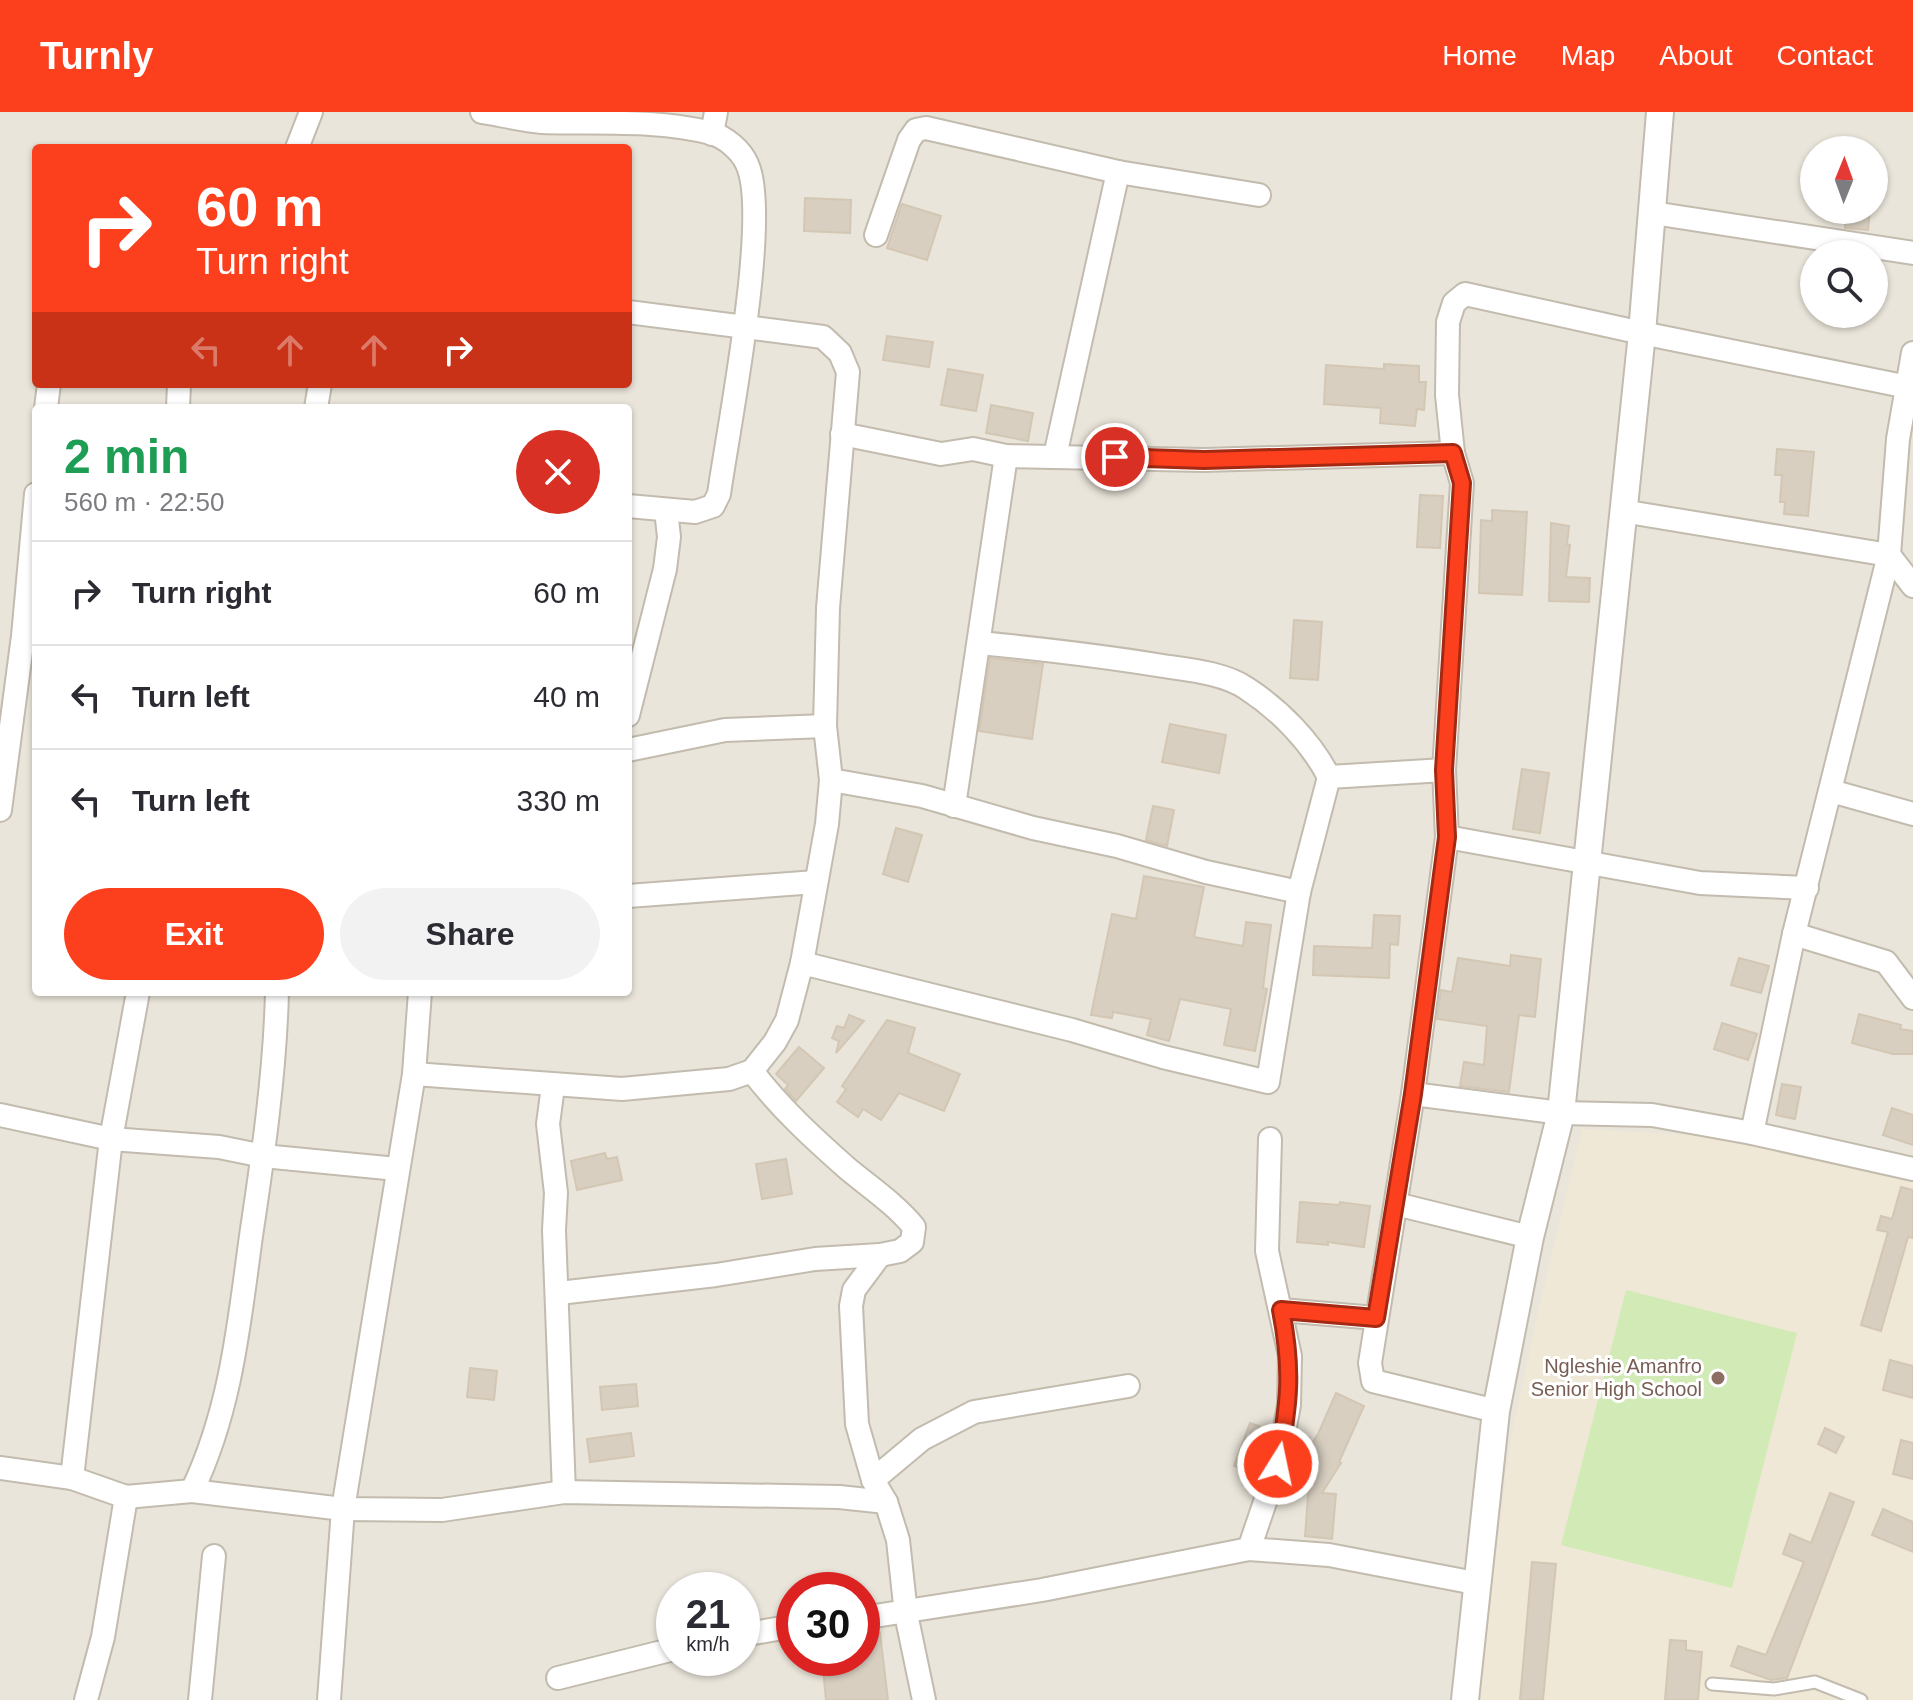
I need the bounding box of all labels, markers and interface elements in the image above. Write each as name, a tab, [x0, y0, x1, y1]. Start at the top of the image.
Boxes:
text: Turnly	[40, 35, 153, 77]
text: Home	[1442, 40, 1517, 71]
text: Map	[1561, 40, 1615, 71]
text: About	[1659, 40, 1733, 71]
text: Contact	[1777, 40, 1873, 71]
north arrow	[1800, 136, 1888, 224]
map controls	[1800, 136, 1888, 328]
text: 60 m	[196, 175, 324, 238]
icon: right	[64, 176, 168, 280]
button: search	[1800, 240, 1888, 328]
text: Turn right	[196, 241, 349, 282]
icon: left	[184, 328, 228, 372]
icon: ahead	[268, 328, 312, 372]
icon: ahead	[352, 328, 396, 372]
icon: right	[436, 328, 480, 372]
pin	[1081, 423, 1149, 491]
text: 2 min	[64, 430, 189, 483]
button: close	[516, 430, 600, 514]
icon: arrive	[1093, 435, 1137, 479]
text: 560 m · 22:50	[64, 487, 224, 517]
icon: right	[64, 571, 108, 615]
text: Turn right	[132, 576, 271, 609]
text: 60 m	[533, 576, 600, 609]
icon: left	[64, 675, 108, 719]
text: Turn left	[132, 680, 250, 713]
text: 40 m	[533, 680, 600, 713]
icon: left	[64, 779, 108, 823]
text: Turn left	[132, 784, 250, 817]
text: 330 m	[517, 784, 600, 817]
button: Exit	[64, 888, 324, 980]
button: Share	[340, 888, 600, 980]
place label: Ngleshie Amanfro Senior High School	[1531, 1355, 1702, 1400]
marker: Ngleshie Amanfro Senior High School	[1709, 1369, 1727, 1387]
position arrow	[1236, 1422, 1320, 1506]
speed limit sign: 30	[776, 1572, 880, 1676]
text: 21	[686, 1592, 730, 1636]
text: km/h	[686, 1633, 730, 1655]

